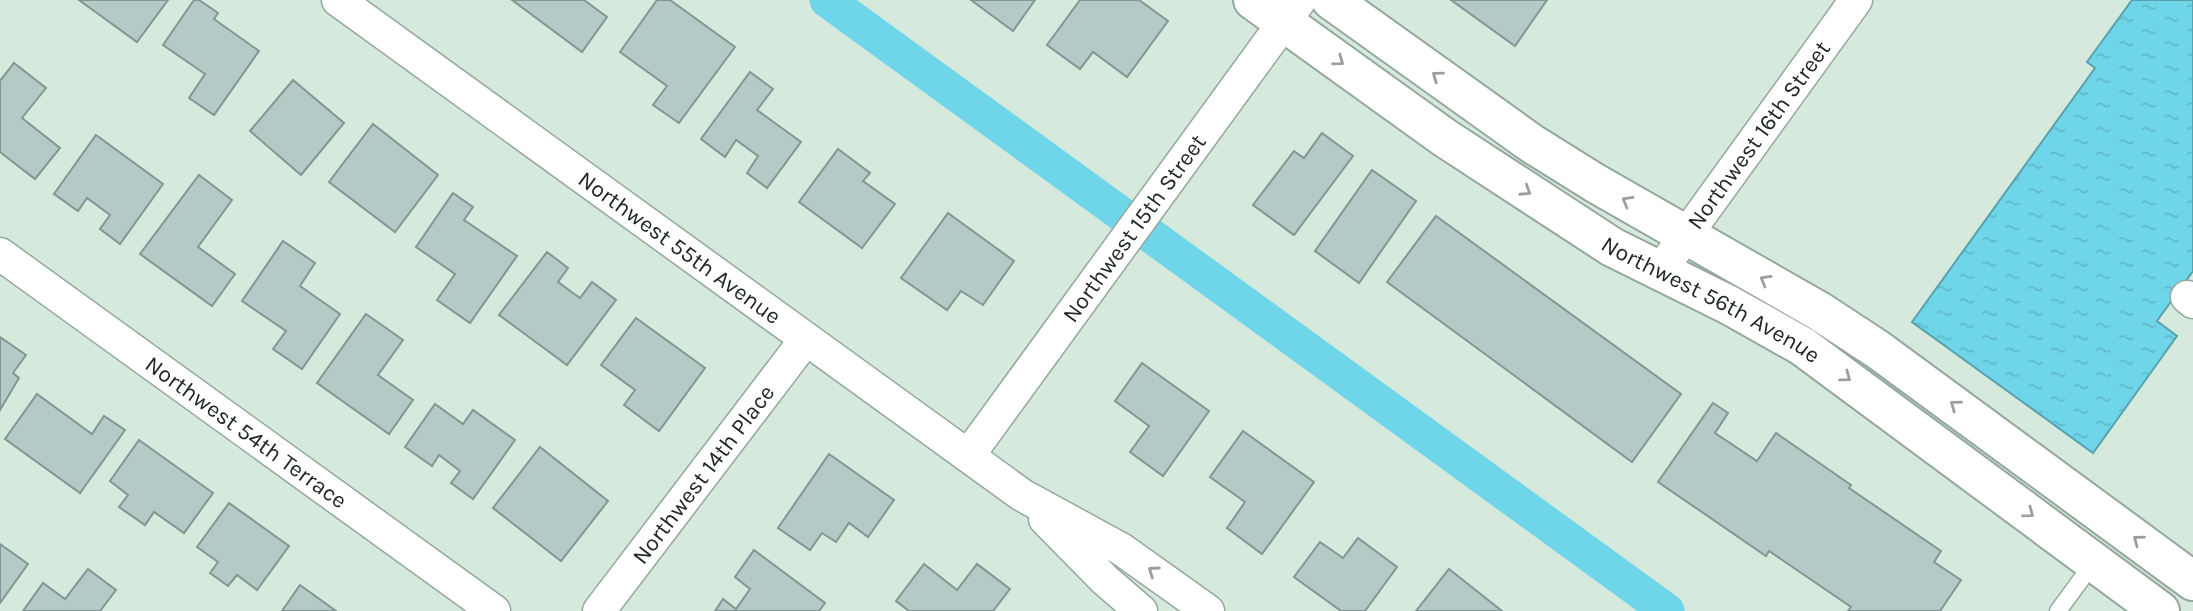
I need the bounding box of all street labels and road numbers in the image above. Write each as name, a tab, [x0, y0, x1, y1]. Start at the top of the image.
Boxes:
street label: Northwest 16th Street	[1682, 35, 1836, 235]
street label: Northwest 15th Street	[1057, 129, 1212, 327]
street label: Northwest 55th Avenue	[573, 165, 786, 330]
street label: Northwest 56th Avenue	[1596, 231, 1826, 369]
street label: Northwest 54th Terrace	[140, 351, 352, 514]
street label: Northwest 14th Place	[627, 380, 780, 569]

